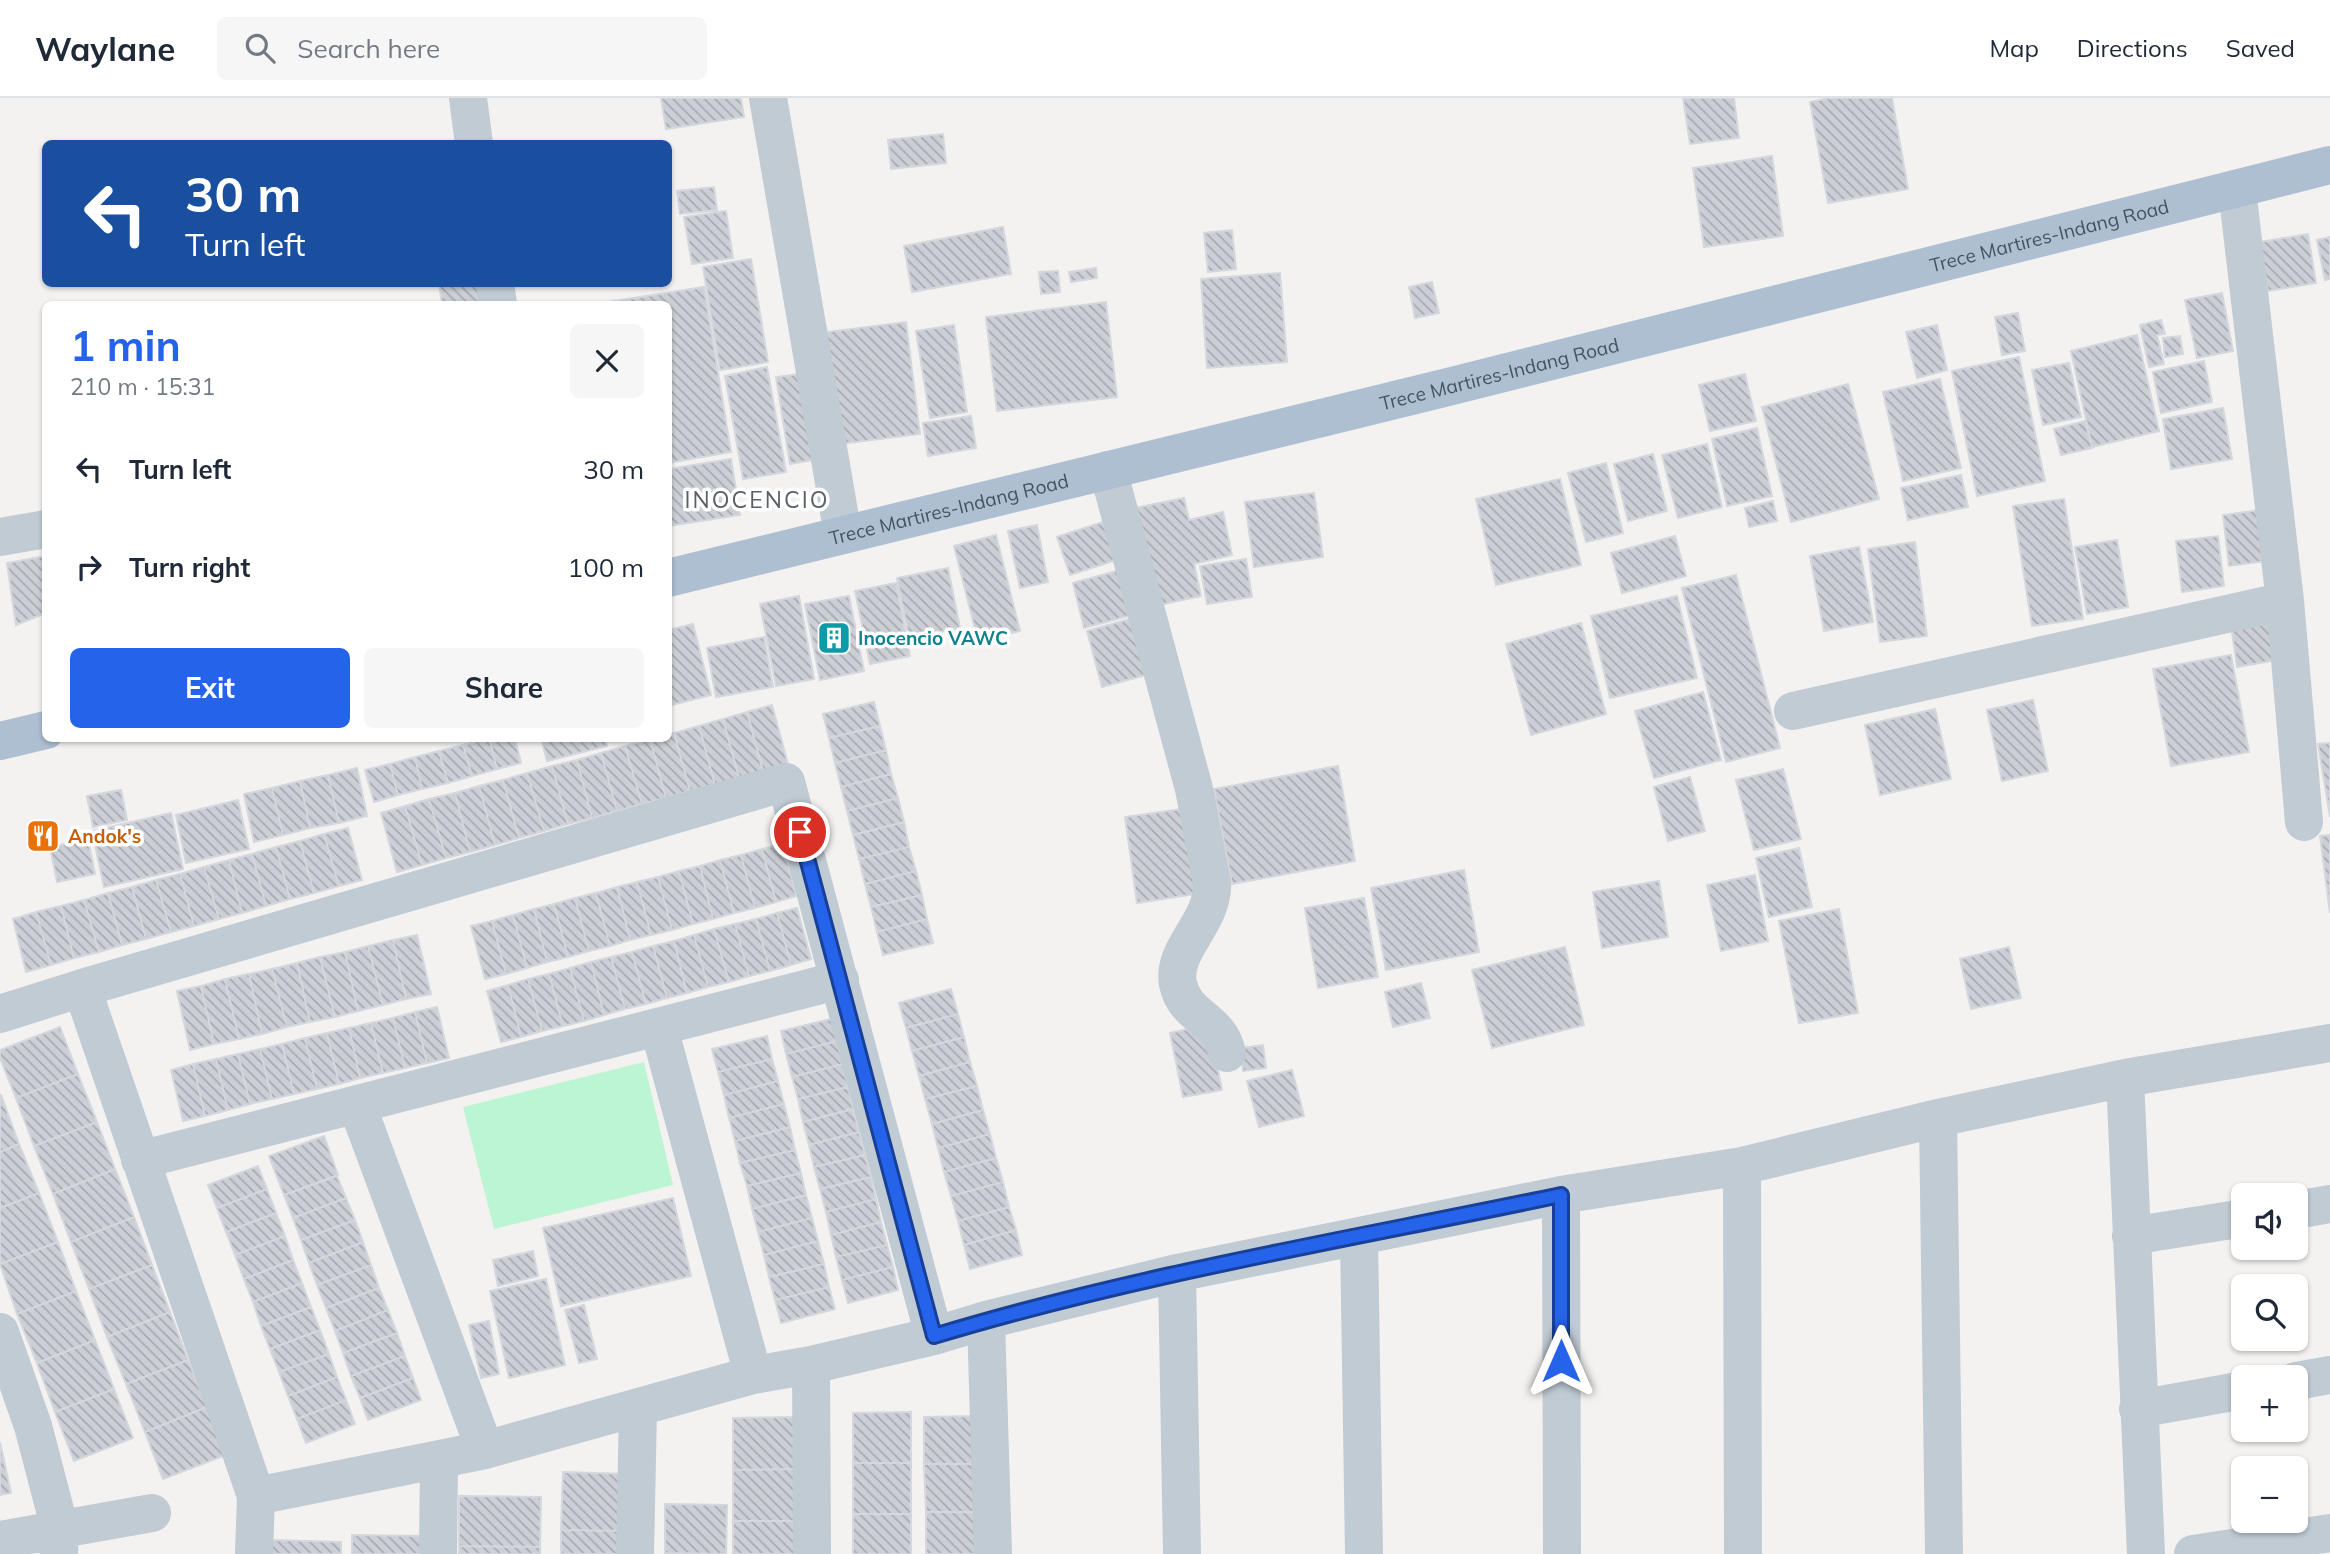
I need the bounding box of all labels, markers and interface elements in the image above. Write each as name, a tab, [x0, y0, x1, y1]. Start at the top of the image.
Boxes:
search box	[217, 17, 707, 80]
text: Waylane	[35, 28, 175, 69]
icon: search	[241, 29, 279, 67]
text: Search here	[297, 32, 440, 65]
text: Map	[1989, 33, 2039, 63]
text: Directions	[2077, 33, 2188, 63]
text: Saved	[2226, 33, 2295, 63]
text: 30 m	[185, 163, 301, 224]
icon: left	[70, 168, 161, 259]
street label: Trece Martires-Indang Road	[1927, 194, 2171, 277]
text: Turn left	[185, 224, 305, 264]
text: 1 min	[70, 319, 181, 372]
button: close	[570, 324, 644, 398]
street label: Trece Martires-Indang Road	[1377, 332, 1621, 415]
text: 210 m · 15:31	[70, 372, 215, 401]
icon: left	[70, 450, 108, 488]
text: Turn left	[129, 453, 231, 486]
text: 30 m	[583, 453, 644, 486]
street label: Trece Martires-Indang Road	[826, 468, 1071, 550]
district label: INOCENCIO	[685, 485, 829, 514]
icon: right	[70, 548, 108, 586]
text: Turn right	[129, 551, 250, 584]
text: 100 m	[568, 551, 644, 584]
building icon: Inocencio VAWC	[815, 619, 853, 657]
place label: Inocencio VAWC	[858, 626, 1008, 650]
button: Exit	[70, 648, 350, 728]
button: Share	[364, 648, 644, 728]
pin	[770, 802, 830, 862]
icon: arrive	[781, 813, 819, 851]
restaurant icon: Andok's	[24, 817, 62, 855]
place label: Andok's	[68, 824, 141, 848]
map controls	[2231, 1183, 2308, 1533]
button: sound	[2231, 1183, 2308, 1260]
button: search	[2231, 1274, 2308, 1351]
position arrow	[1524, 1324, 1598, 1398]
button: +	[2231, 1365, 2308, 1442]
button: −	[2231, 1456, 2308, 1533]

